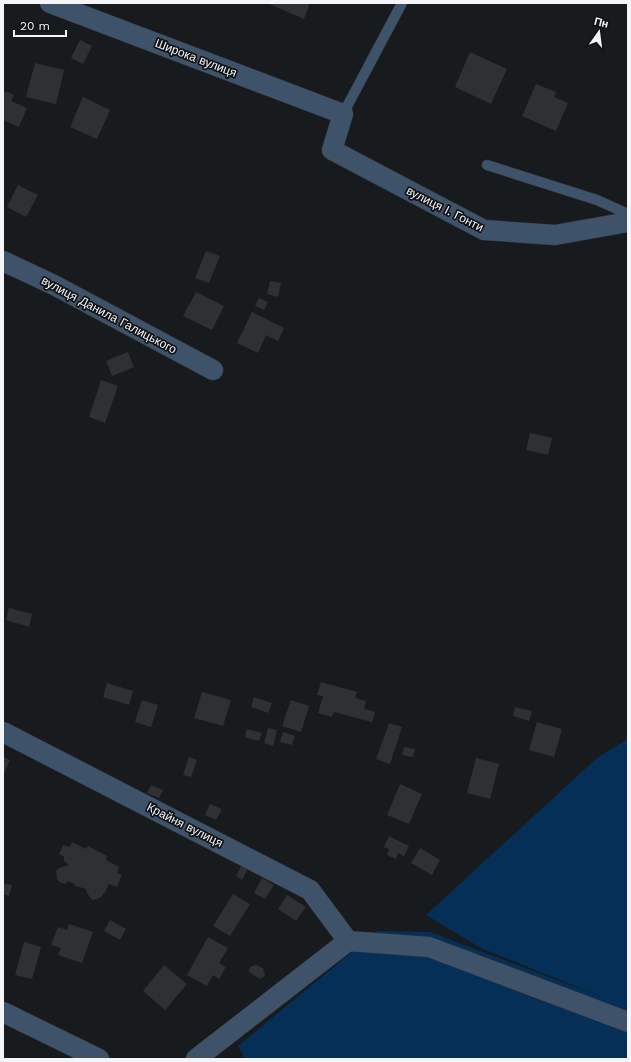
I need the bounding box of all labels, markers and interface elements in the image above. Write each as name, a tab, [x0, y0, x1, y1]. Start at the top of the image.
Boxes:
scale bar	[14, 12, 66, 38]
north arrow	[579, 12, 619, 52]
text: Пн	[593, 15, 610, 31]
text: 20 m	[20, 19, 50, 33]
street label: Широка вулиця	[153, 36, 239, 80]
street label: вулиця І. Гонти	[404, 184, 486, 234]
street label: вулиця Данила Галицького	[39, 273, 179, 357]
street label: Крайня вулиця	[145, 800, 225, 850]

